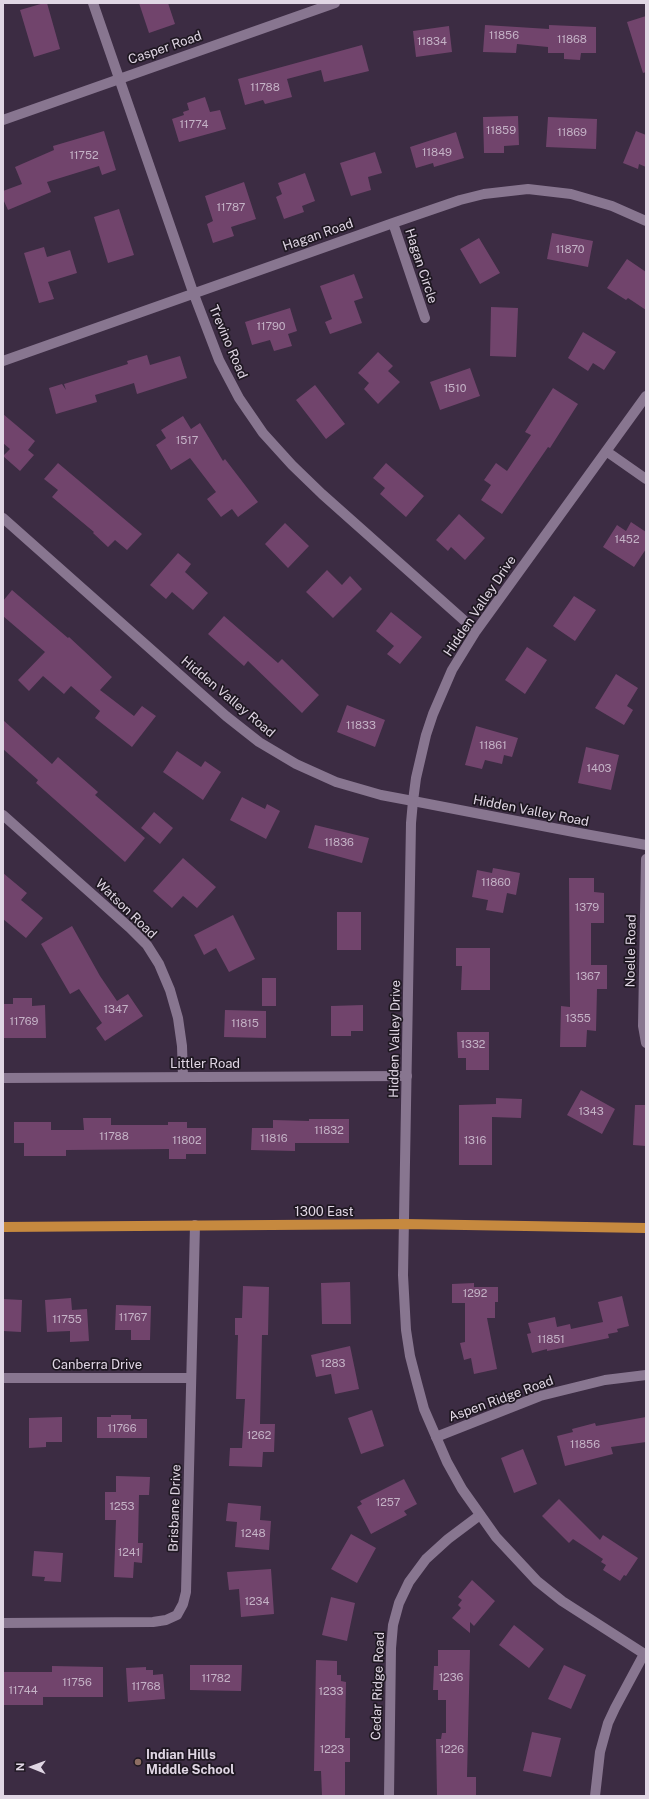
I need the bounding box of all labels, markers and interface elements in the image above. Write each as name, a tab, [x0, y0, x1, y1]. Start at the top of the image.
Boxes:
street label: Casper Road	[126, 28, 204, 68]
house number: 11856	[489, 29, 519, 43]
house number: 11868	[557, 33, 587, 47]
house number: 11834	[417, 35, 447, 49]
house number: 11788	[250, 81, 280, 95]
house number: 11774	[180, 118, 208, 132]
house number: 11859	[486, 124, 516, 138]
house number: 11869	[557, 126, 587, 140]
house number: 11849	[422, 146, 452, 160]
house number: 11752	[69, 149, 99, 163]
house number: 11787	[217, 201, 245, 215]
street label: Hagan Road	[281, 216, 355, 254]
street label: Hagan Circle	[402, 226, 440, 306]
house number: 11870	[556, 243, 584, 257]
street label: Trevino Road	[206, 303, 250, 381]
house number: 11790	[257, 320, 285, 334]
house number: 1510	[444, 382, 466, 396]
house number: 1517	[176, 434, 198, 448]
house number: 1452	[615, 533, 639, 547]
street label: Hidden Valley Drive	[441, 553, 519, 659]
street label: Hidden Valley Road	[178, 653, 278, 741]
house number: 11833	[346, 719, 376, 733]
house number: 11861	[479, 739, 507, 753]
house number: 1403	[587, 762, 611, 776]
street label: Hidden Valley Road	[472, 792, 590, 830]
house number: 11836	[324, 836, 354, 850]
street label: Watson Road	[92, 876, 160, 942]
house number: 11860	[481, 876, 511, 890]
house number: 1379	[575, 901, 599, 915]
street label: Noelle Road	[623, 914, 639, 988]
house number: 1367	[576, 970, 600, 984]
street label: Hidden Valley Drive	[386, 980, 404, 1098]
house number: 1347	[104, 1003, 128, 1017]
house number: 1355	[565, 1012, 591, 1026]
house number: 11769	[10, 1015, 38, 1029]
house number: 11815	[231, 1017, 259, 1031]
house number: 1332	[461, 1038, 485, 1052]
street label: Littler Road	[170, 1056, 240, 1072]
house number: 1343	[578, 1105, 604, 1119]
house number: 11832	[314, 1124, 344, 1138]
house number: 11788	[99, 1130, 129, 1144]
house number: 11816	[260, 1132, 288, 1146]
house number: 11802	[172, 1134, 202, 1148]
house number: 1316	[464, 1134, 486, 1148]
street label: 1300 East	[295, 1204, 353, 1220]
house number: 1292	[463, 1287, 487, 1301]
house number: 11767	[119, 1311, 147, 1325]
house number: 11755	[52, 1313, 82, 1327]
house number: 11851	[537, 1333, 565, 1347]
street label: Canberra Drive	[52, 1357, 142, 1373]
house number: 1283	[320, 1357, 346, 1371]
street label: Aspen Ridge Road	[447, 1373, 555, 1425]
house number: 11766	[108, 1422, 136, 1436]
house number: 1262	[247, 1429, 271, 1443]
house number: 11856	[570, 1438, 600, 1452]
street label: Brisbane Drive	[166, 1464, 184, 1552]
house number: 1257	[376, 1496, 400, 1510]
house number: 1253	[109, 1500, 135, 1514]
house number: 1248	[240, 1527, 266, 1541]
house number: 1241	[118, 1546, 140, 1560]
house number: 1234	[245, 1595, 269, 1609]
street label: Cedar Ridge Road	[368, 1632, 388, 1740]
house number: 1236	[439, 1671, 463, 1685]
house number: 11782	[201, 1672, 231, 1686]
house number: 11756	[62, 1676, 92, 1690]
house number: 11768	[131, 1680, 161, 1694]
house number: 11744	[8, 1684, 38, 1698]
house number: 1233	[319, 1685, 343, 1699]
house number: 1223	[320, 1743, 344, 1757]
house number: 1226	[440, 1743, 464, 1757]
north arrow	[12, 1747, 52, 1787]
place label: Indian Hills Middle School	[146, 1747, 235, 1778]
marker: Indian Hills Middle School	[133, 1757, 143, 1767]
text: N	[14, 1762, 26, 1771]

